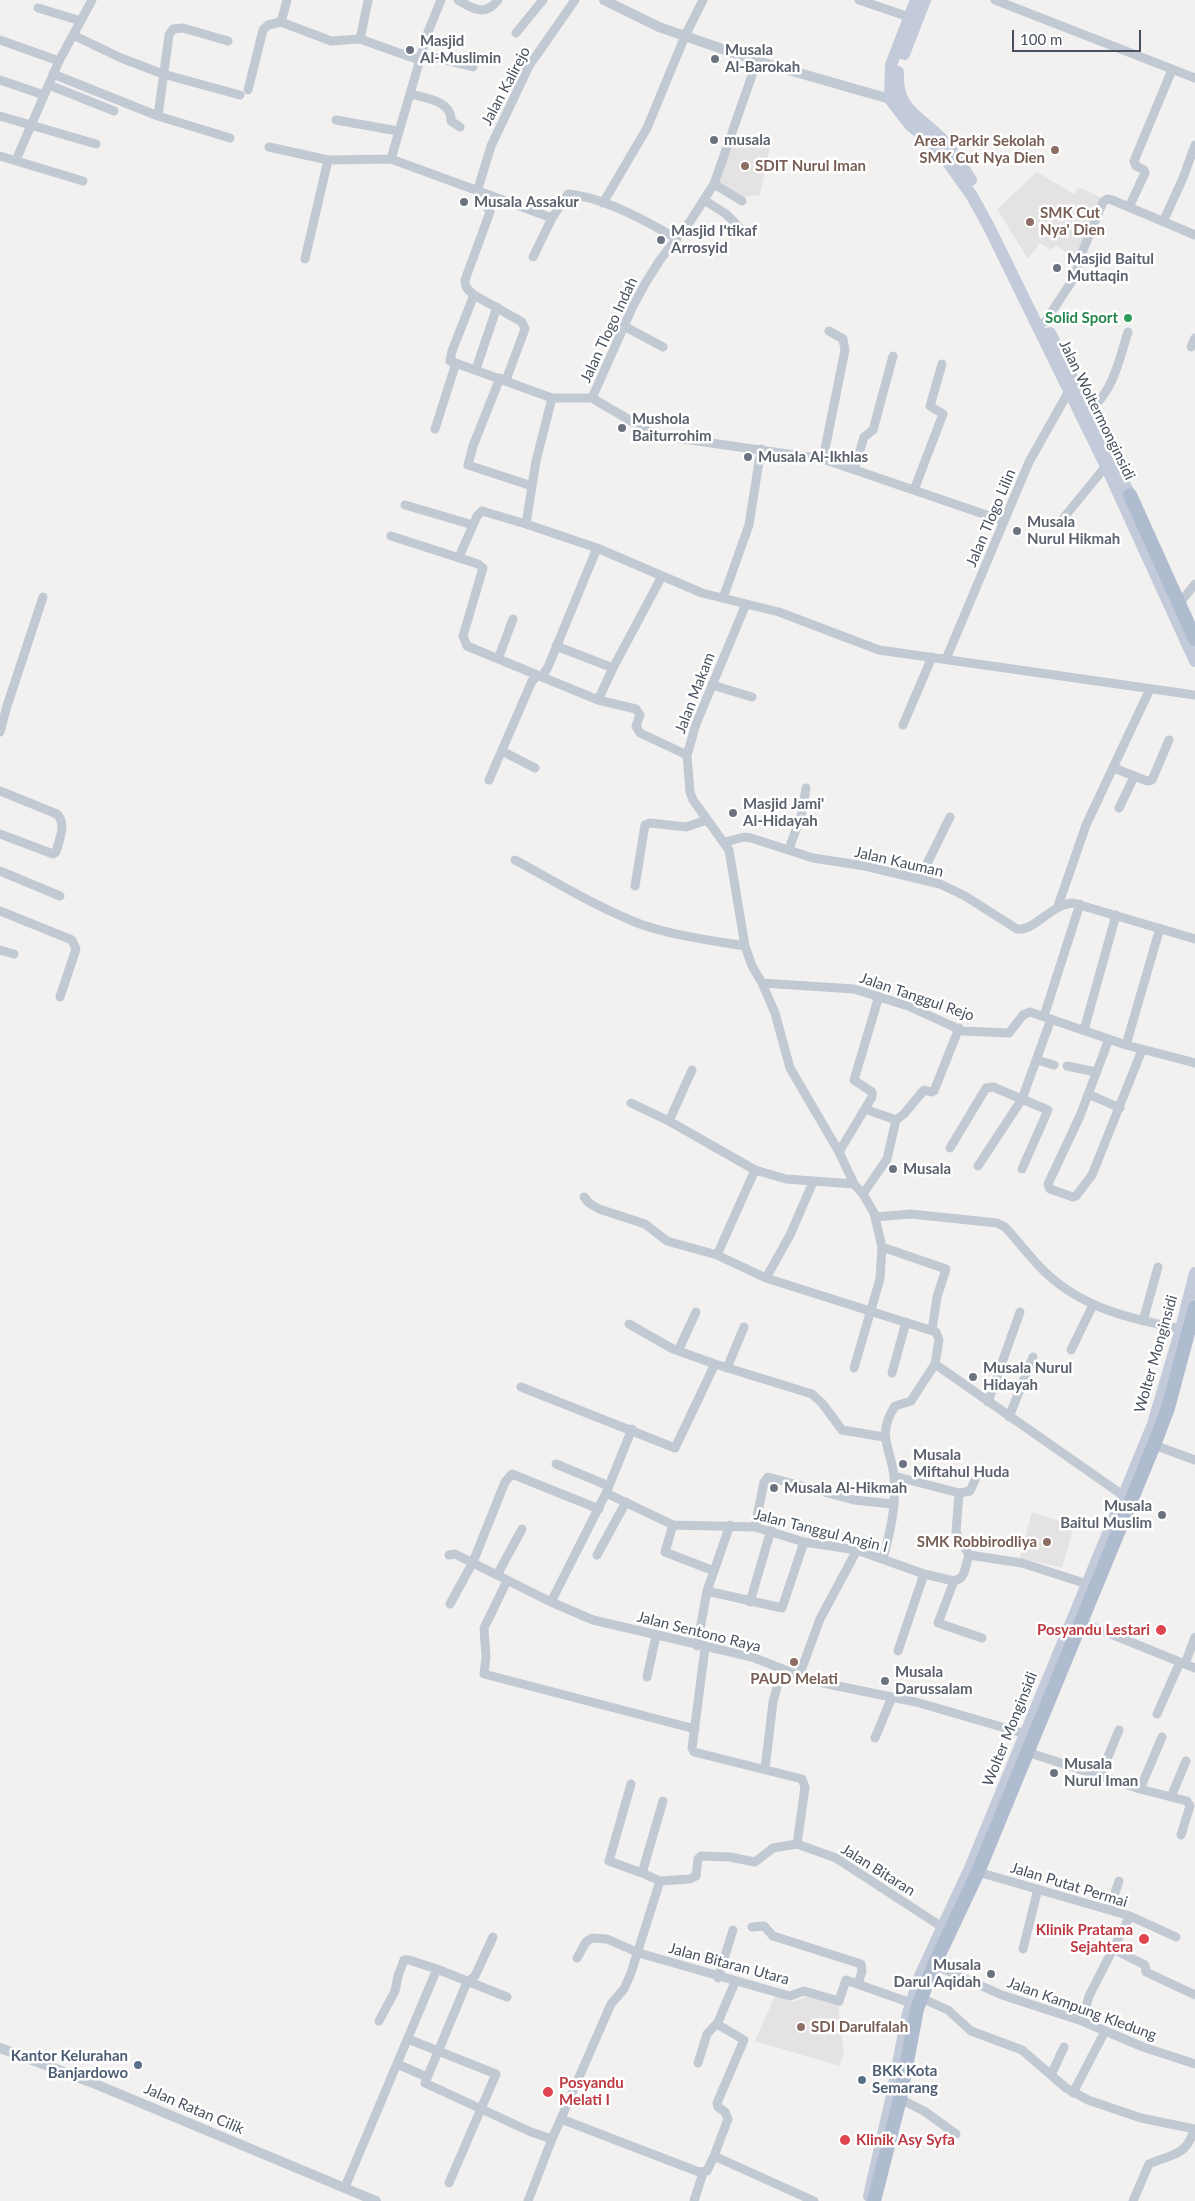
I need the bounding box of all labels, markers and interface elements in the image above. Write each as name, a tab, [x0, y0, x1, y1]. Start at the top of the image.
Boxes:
scale bar	[1015, 20, 1144, 52]
text: 100 m	[1020, 30, 1062, 48]
place label: Masjid Al-Muslimin	[420, 32, 501, 67]
place label: Musala Al-Barokah	[725, 41, 800, 76]
marker: Masjid Al-Muslimin	[404, 44, 416, 56]
street label: Jalan Kalirejo	[478, 44, 534, 128]
marker: Musala Al-Barokah	[709, 53, 721, 65]
place label: musala	[724, 131, 771, 149]
place label: Area Parkir Sekolah SMK Cut Nya Dien	[914, 132, 1045, 167]
marker: musala	[708, 134, 720, 146]
marker: Area Parkir Sekolah SMK Cut Nya Dien	[1049, 144, 1061, 156]
place label: SDIT Nurul Iman	[755, 157, 866, 175]
marker: SDIT Nurul Iman	[739, 160, 751, 172]
place label: Musala Assakur	[474, 193, 579, 211]
marker: Musala Assakur	[458, 196, 470, 208]
place label: SMK Cut Nya' Dien	[1040, 204, 1105, 239]
marker: SMK Cut Nya' Dien	[1024, 216, 1036, 228]
place label: Masjid I'tikaf Arrosyid	[671, 222, 757, 257]
marker: Masjid I'tikaf Arrosyid	[655, 234, 667, 246]
place label: Masjid Baitul Muttaqin	[1067, 250, 1154, 285]
marker: Masjid Baitul Muttaqin	[1051, 262, 1063, 274]
street label: Jalan Tlogo Indah	[577, 274, 641, 386]
place label: Solid Sport	[1045, 309, 1118, 327]
marker: Solid Sport	[1122, 312, 1134, 324]
street label: Jalan Woltermonginsidi	[1055, 337, 1139, 483]
place label: Mushola Baiturrohim	[632, 410, 712, 445]
marker: Mushola Baiturrohim	[616, 422, 628, 434]
place label: Musala Al-Ikhlas	[758, 448, 868, 466]
marker: Musala Al-Ikhlas	[742, 451, 754, 463]
street label: Jalan Tlogo Lilin	[962, 466, 1020, 570]
place label: Musala Nurul Hikmah	[1027, 513, 1120, 548]
marker: Musala Nurul Hikmah	[1011, 525, 1023, 537]
street label: Jalan Makam	[671, 650, 719, 736]
place label: Masjid Jami' Al-Hidayah	[743, 795, 824, 830]
marker: Masjid Jami' Al-Hidayah	[727, 807, 739, 819]
street label: Jalan Kauman	[853, 843, 945, 881]
street label: Jalan Tanggul Rejo	[857, 969, 977, 1025]
place label: Musala	[903, 1160, 951, 1178]
marker: Musala	[887, 1163, 899, 1175]
street label: Wolter Monginsidi	[1131, 1293, 1181, 1415]
place label: Musala Nurul Hidayah	[983, 1359, 1072, 1394]
marker: Musala Nurul Hidayah	[967, 1371, 979, 1383]
place label: Musala Miftahul Huda	[913, 1446, 1009, 1481]
marker: Musala Miftahul Huda	[897, 1458, 909, 1470]
place label: Musala Al-Hikmah	[784, 1479, 907, 1497]
marker: Musala Al-Hikmah	[768, 1482, 780, 1494]
place label: Musala Baitul Muslim	[1060, 1497, 1152, 1532]
street label: Jalan Tanggul Angin I	[752, 1506, 890, 1556]
marker: Musala Baitul Muslim	[1156, 1509, 1168, 1521]
place label: SMK Robbirodliya	[917, 1533, 1037, 1551]
marker: SMK Robbirodliya	[1041, 1536, 1053, 1548]
street label: Jalan Sentono Raya	[635, 1608, 763, 1656]
place label: Posyandu Lestari	[1037, 1621, 1150, 1639]
marker: Posyandu Lestari	[1154, 1623, 1168, 1637]
marker: PAUD Melati	[788, 1656, 800, 1668]
place label: Musala Darussalam	[895, 1663, 973, 1698]
street label: Wolter Monginsidi	[979, 1669, 1041, 1789]
place label: PAUD Melati	[750, 1670, 838, 1688]
marker: Musala Darussalam	[879, 1675, 891, 1687]
place label: Musala Nurul Iman	[1064, 1755, 1138, 1790]
marker: Musala Nurul Iman	[1048, 1767, 1060, 1779]
street label: Jalan Bitaran	[838, 1840, 918, 1900]
street label: Jalan Putat Permai	[1008, 1859, 1130, 1911]
place label: Klinik Pratama Sejahtera	[1036, 1921, 1133, 1956]
marker: Klinik Pratama Sejahtera	[1137, 1932, 1151, 1946]
street label: Jalan Bitaran Utara	[667, 1939, 791, 1989]
place label: Musala Darul Aqidah	[894, 1956, 981, 1991]
marker: Musala Darul Aqidah	[985, 1968, 997, 1980]
street label: Jalan Kampung Kledung	[1005, 1974, 1159, 2044]
place label: SDI Darulfalah	[811, 2018, 908, 2036]
marker: SDI Darulfalah	[795, 2021, 807, 2033]
place label: Kantor Kelurahan Banjardowo	[11, 2047, 128, 2082]
marker: Kantor Kelurahan Banjardowo	[132, 2059, 144, 2071]
place label: BKK Kota Semarang	[872, 2062, 938, 2097]
place label: Posyandu Melati I	[559, 2074, 624, 2109]
marker: BKK Kota Semarang	[856, 2074, 868, 2086]
street label: Jalan Ratan Cilik	[141, 2080, 247, 2138]
marker: Posyandu Melati I	[541, 2085, 555, 2099]
place label: Klinik Asy Syfa	[856, 2131, 955, 2149]
marker: Klinik Asy Syfa	[838, 2133, 852, 2147]

